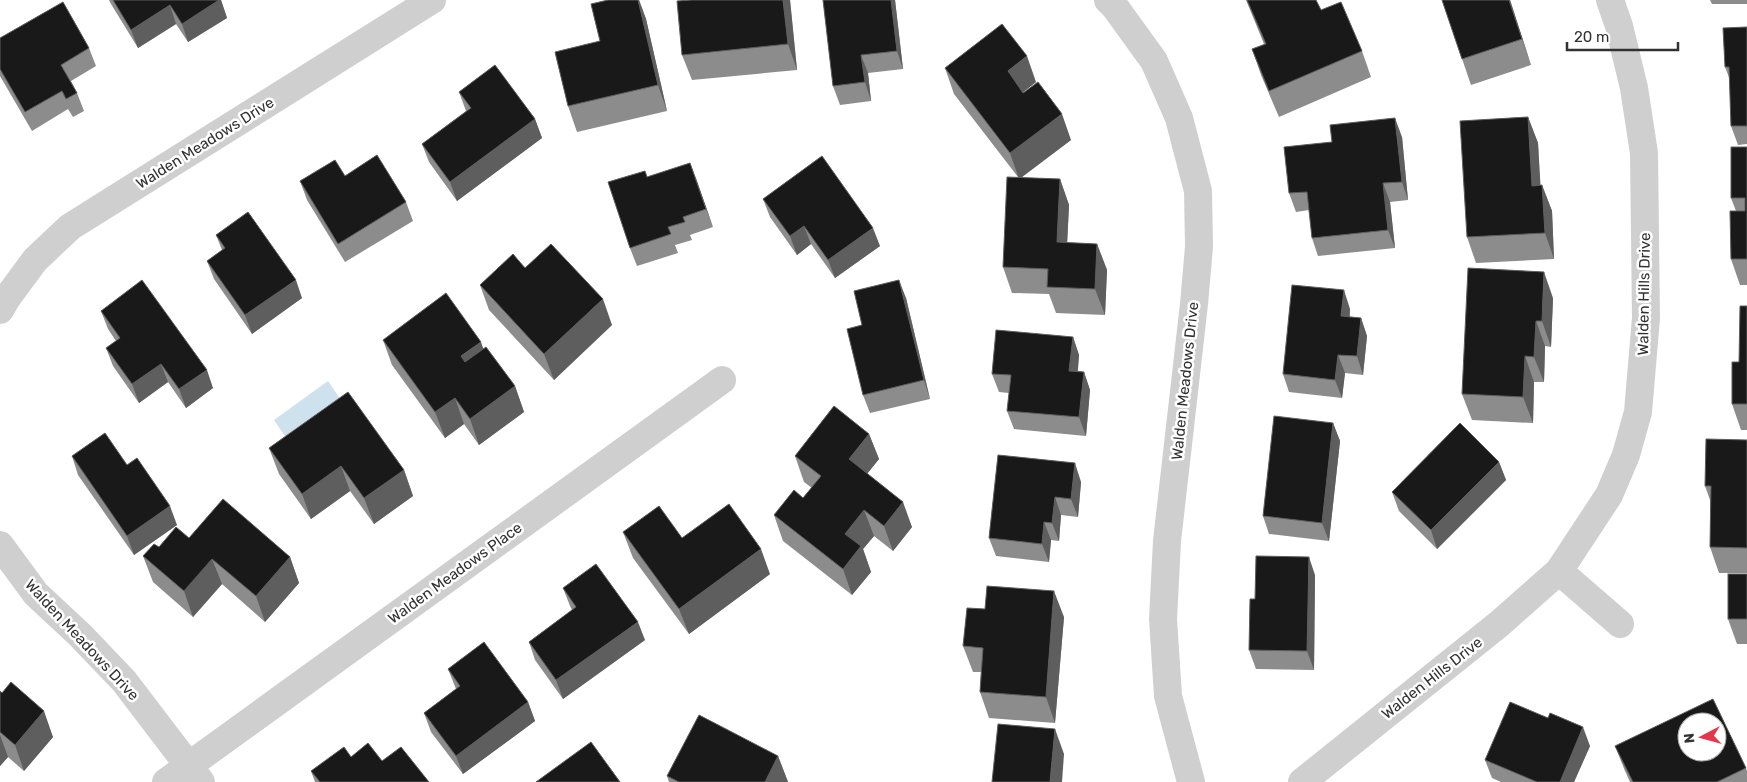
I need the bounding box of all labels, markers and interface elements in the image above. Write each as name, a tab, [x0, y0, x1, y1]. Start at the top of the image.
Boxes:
scale bar	[1567, 20, 1678, 52]
text: 20 m	[1574, 28, 1609, 46]
street label: Walden Meadows Drive	[133, 93, 277, 193]
street label: Walden Hills Drive	[1634, 232, 1654, 356]
street label: Walden Meadows Drive	[1168, 301, 1202, 461]
street label: Walden Meadows Place	[385, 518, 525, 628]
street label: Walden Meadows Drive	[21, 576, 143, 704]
street label: Walden Hills Drive	[1378, 633, 1486, 723]
north arrow	[1677, 712, 1727, 762]
text: N	[1681, 732, 1699, 744]

